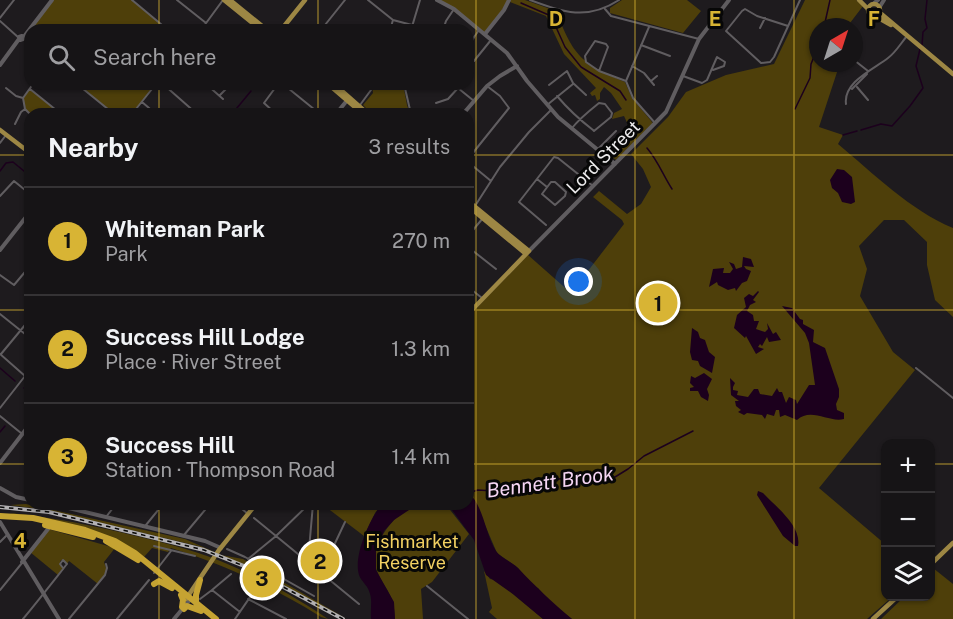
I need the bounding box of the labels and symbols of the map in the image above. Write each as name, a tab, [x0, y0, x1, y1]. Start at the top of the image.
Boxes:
text: D	[549, 7, 563, 31]
text: E	[709, 7, 721, 31]
text: F	[868, 7, 880, 31]
north arrow	[809, 18, 863, 72]
street label: Lord Street	[562, 116, 644, 198]
your location	[564, 267, 593, 296]
pin: 1	[638, 280, 678, 326]
water label: Bennett Brook	[485, 461, 615, 503]
text: 4	[13, 529, 27, 553]
park label: Fishmarket Reserve	[365, 531, 459, 573]
pin: 2	[300, 538, 340, 584]
pin: 3	[242, 556, 282, 600]

